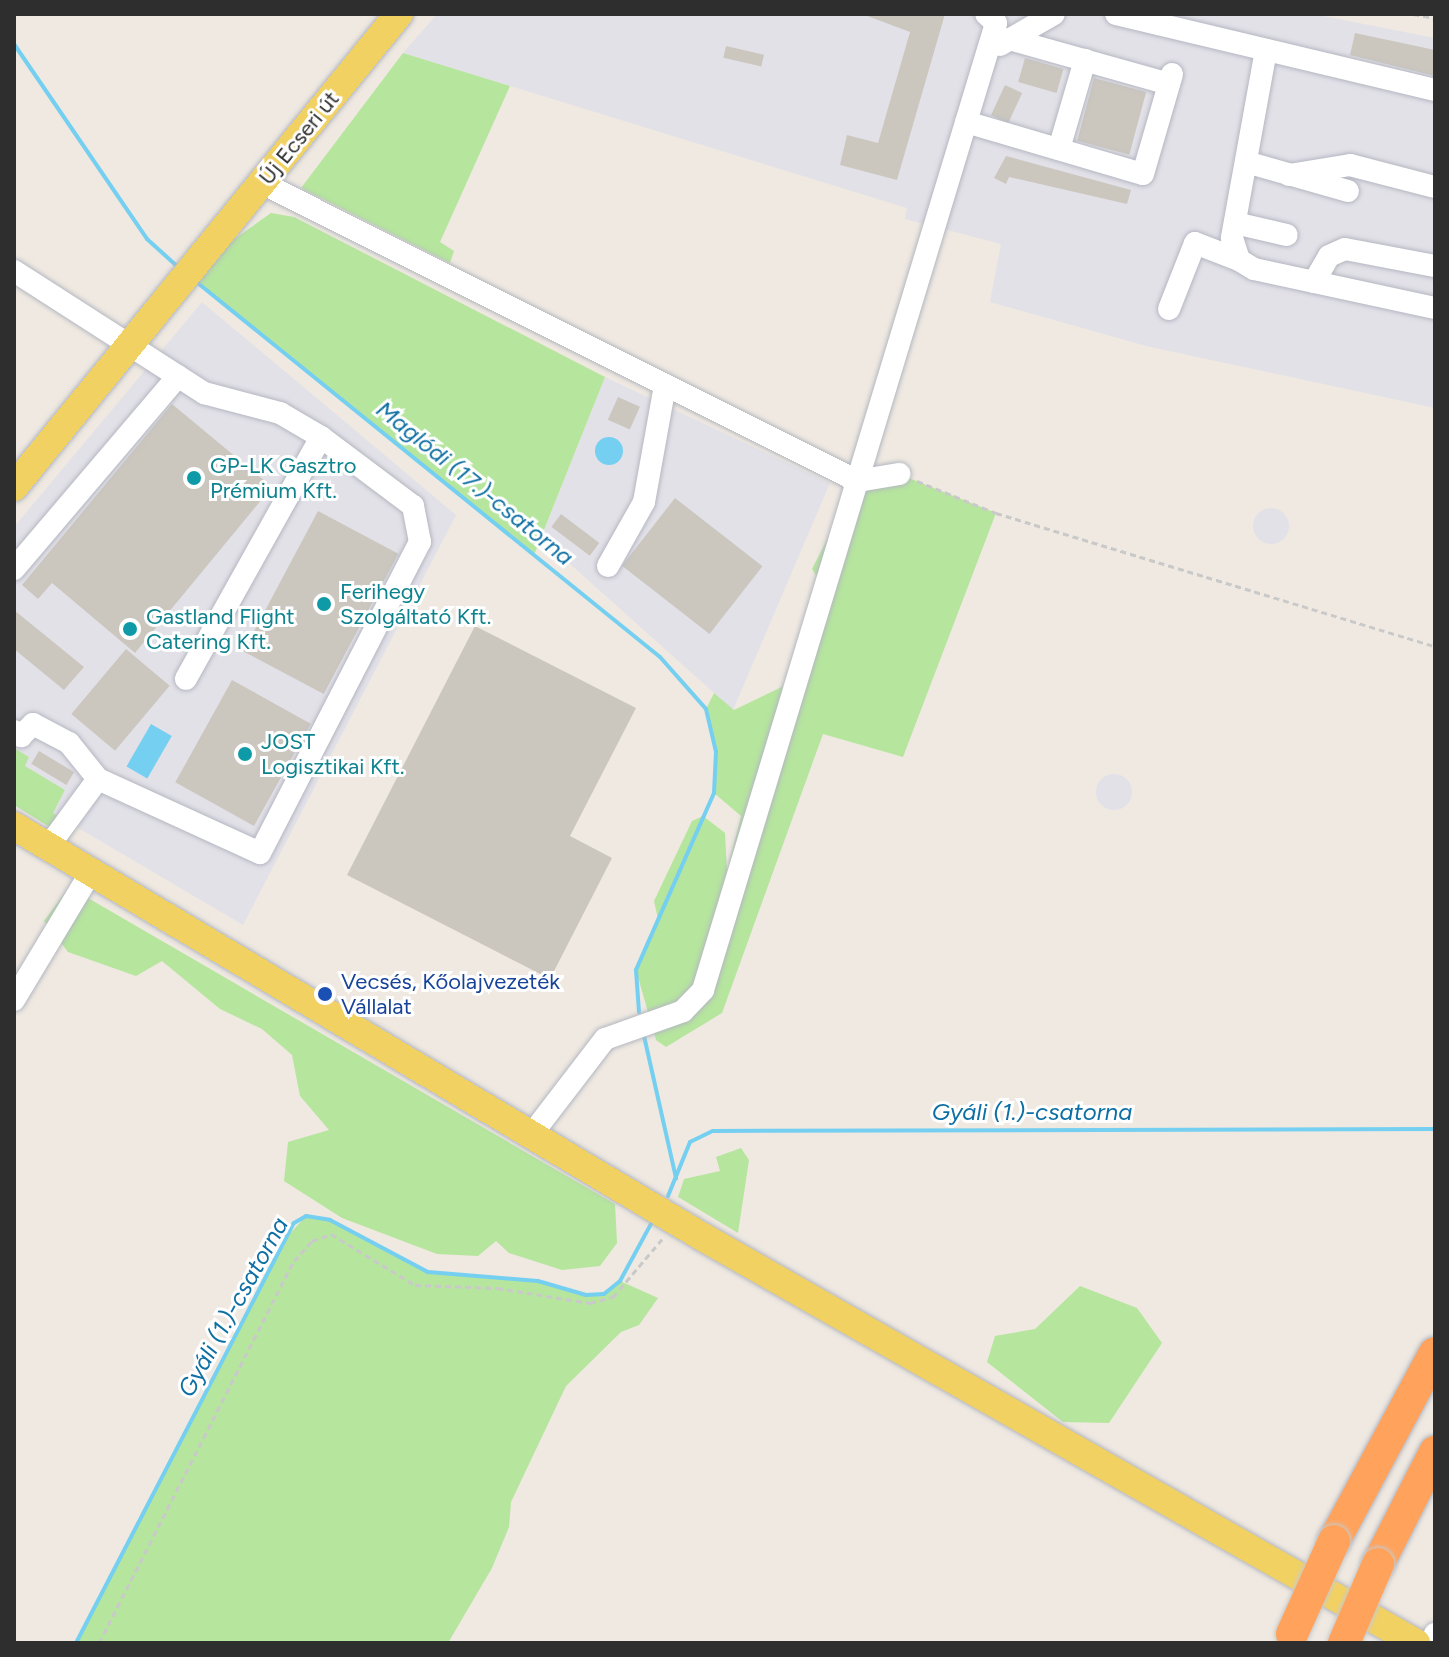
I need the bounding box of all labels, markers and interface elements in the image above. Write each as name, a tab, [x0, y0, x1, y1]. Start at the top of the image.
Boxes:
street label: Új Ecseri út	[253, 86, 345, 190]
water label: Maglódi (17.)-csatorna	[371, 395, 579, 571]
place label: GP-LK Gasztro Prémium Kft.	[210, 452, 356, 504]
marker: GP-LK Gasztro Prémium Kft.	[185, 469, 203, 487]
place label: Ferihegy Szolgáltató Kft.	[340, 578, 491, 630]
marker: Ferihegy Szolgáltató Kft.	[315, 595, 333, 613]
place label: Gastland Flight Catering Kft.	[146, 603, 295, 654]
marker: Gastland Flight Catering Kft.	[121, 620, 139, 638]
place label: JOST Logisztikai Kft.	[261, 728, 404, 780]
marker: JOST Logisztikai Kft.	[236, 745, 254, 763]
place label: Vecsés, Kőolajvezeték Vállalat	[341, 968, 560, 1020]
marker: Vecsés, Kőolajvezeték Vállalat	[316, 985, 334, 1003]
water label: Gyáli (1.)-csatorna	[932, 1098, 1132, 1126]
water label: Gyáli (1.)-csatorna	[172, 1212, 294, 1402]

